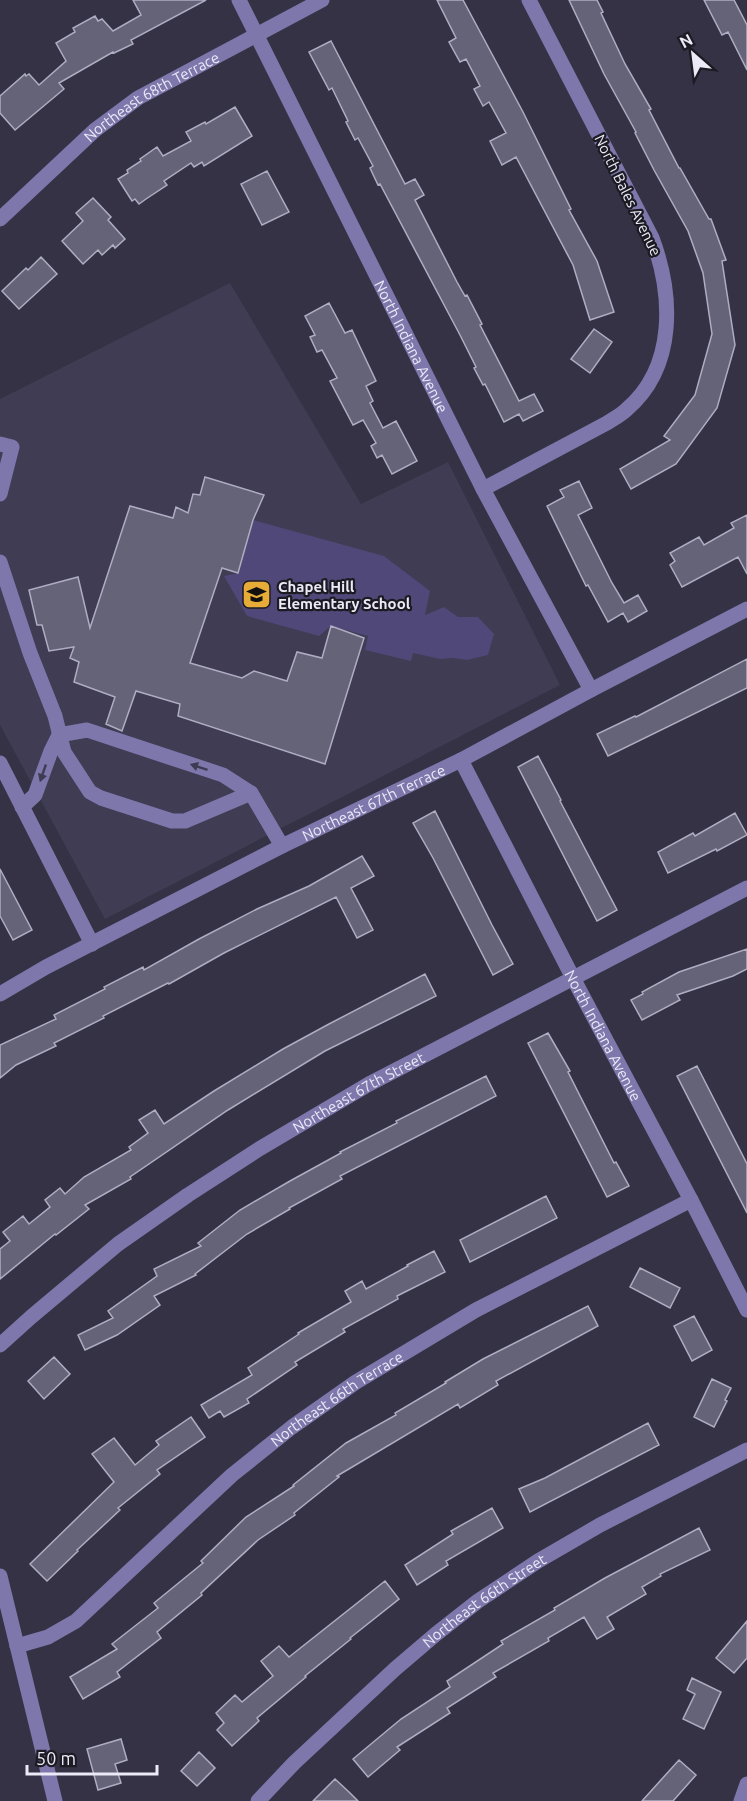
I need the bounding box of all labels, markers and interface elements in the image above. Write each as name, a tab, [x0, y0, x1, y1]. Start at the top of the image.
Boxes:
north arrow	[663, 24, 723, 84]
text: N	[676, 30, 695, 52]
street label: Northeast 68th Terrace	[80, 48, 222, 145]
street label: North Bales Avenue	[591, 132, 665, 258]
street label: North Indiana Avenue	[372, 277, 452, 415]
place label: Chapel Hill Elementary School	[278, 578, 411, 612]
school or university icon: Chapel Hill Elementary School	[241, 579, 273, 611]
street label: Northeast 67th Terrace	[299, 760, 448, 844]
one-way arrow	[190, 761, 208, 771]
one-way arrow	[37, 764, 47, 782]
street label: North Indiana Avenue	[562, 967, 645, 1104]
street label: Northeast 67th Street	[290, 1048, 427, 1136]
street label: Northeast 66th Terrace	[267, 1347, 406, 1449]
street label: Northeast 66th Street	[419, 1550, 549, 1650]
scale bar	[27, 1738, 158, 1776]
text: 50 m	[36, 1748, 76, 1768]

